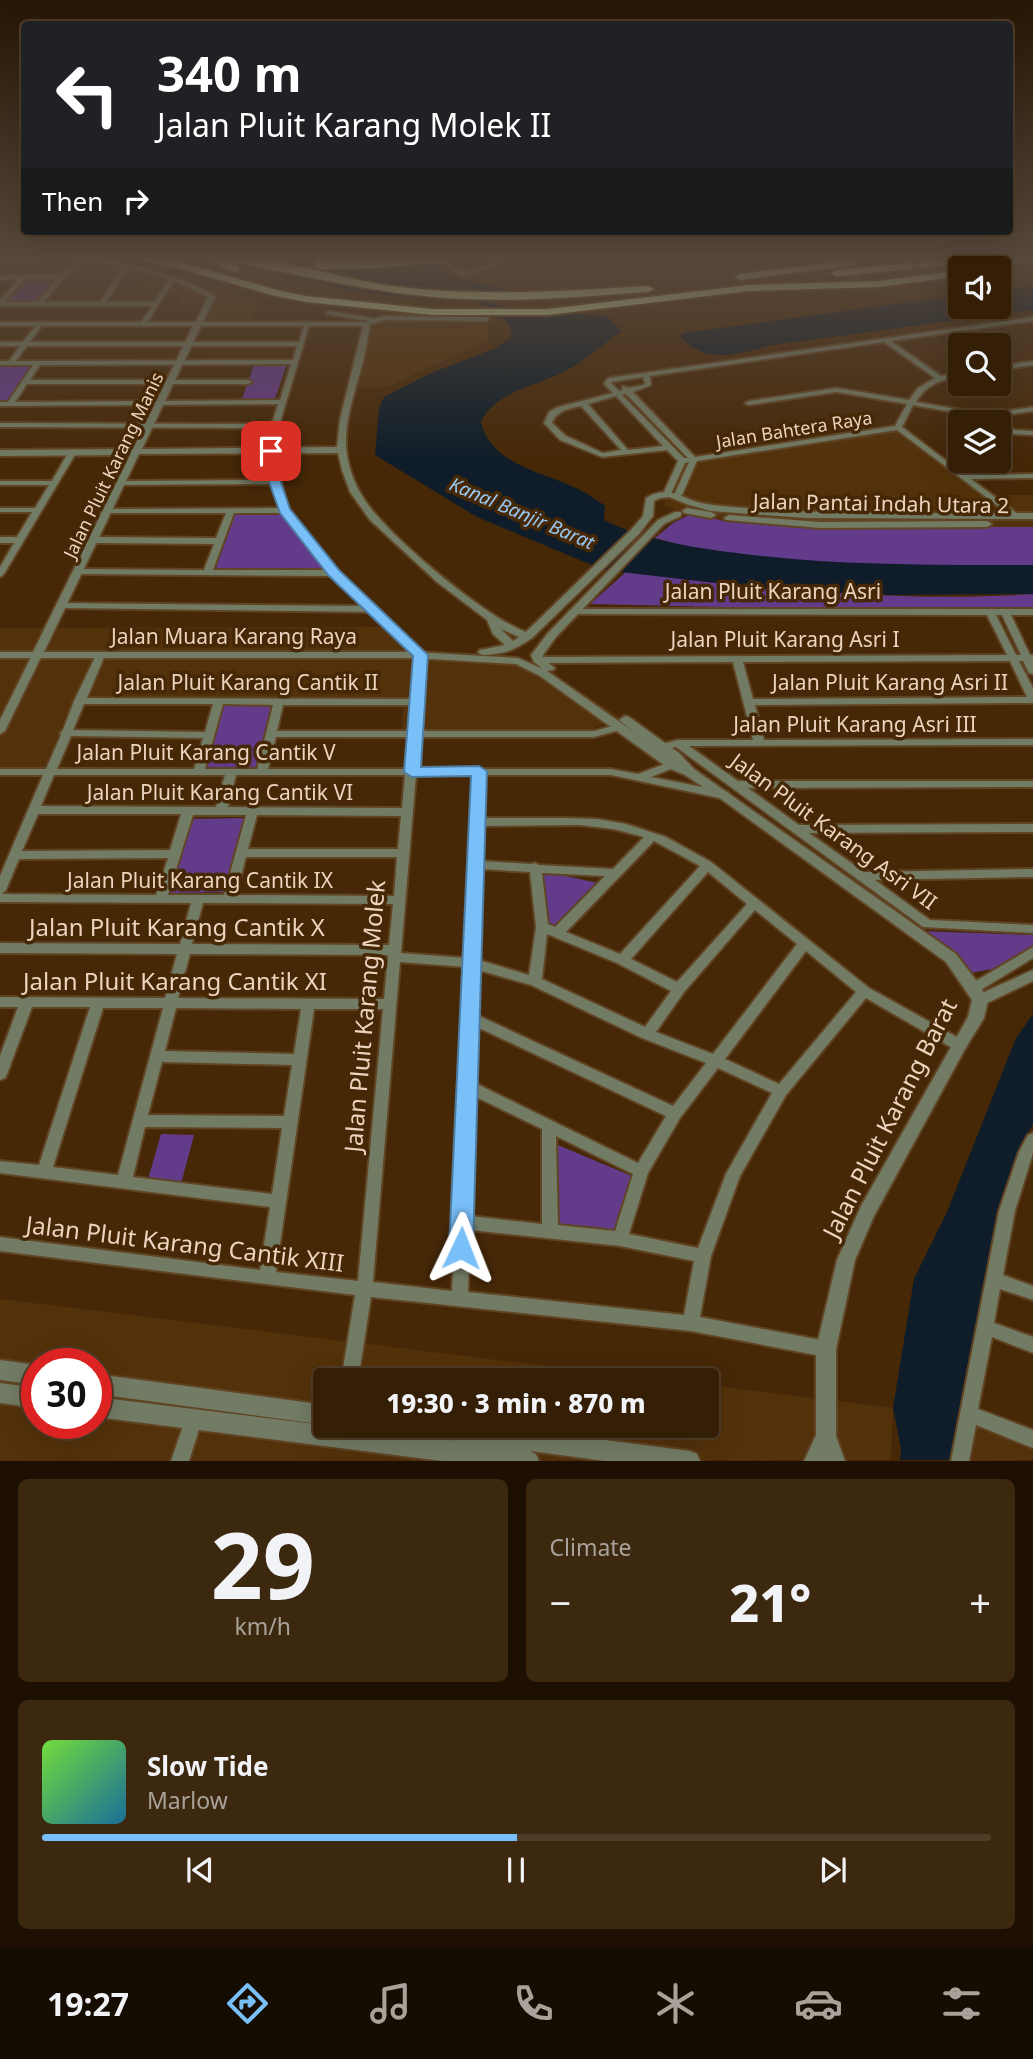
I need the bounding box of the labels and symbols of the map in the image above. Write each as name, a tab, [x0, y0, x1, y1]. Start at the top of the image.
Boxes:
street label: Jalan Pluit Karang Manis	[57, 368, 169, 564]
street label: Jalan Bahtera Raya	[712, 405, 874, 453]
pin	[241, 421, 301, 481]
water label: Kanal Banjir Barat	[446, 471, 599, 556]
street label: Jalan Pantai Indah Utara 2	[751, 487, 1009, 519]
street label: Jalan Pluit Karang Asri	[663, 577, 881, 605]
street label: Jalan Muara Karang Raya	[109, 622, 357, 650]
street label: Jalan Pluit Karang Asri I	[668, 625, 900, 653]
street label: Jalan Pluit Karang Cantik II	[116, 668, 378, 696]
street label: Jalan Pluit Karang Asri II	[770, 668, 1008, 696]
street label: Jalan Pluit Karang Asri III	[731, 710, 977, 738]
street label: Jalan Pluit Karang Cantik V	[74, 738, 336, 766]
street label: Jalan Pluit Karang Asri VII	[724, 745, 943, 915]
street label: Jalan Pluit Karang Cantik VI	[85, 778, 353, 806]
street label: Jalan Pluit Karang Cantik IX	[65, 866, 334, 894]
street label: Jalan Pluit Karang Molek	[335, 878, 392, 1156]
street label: Jalan Pluit Karang Cantik X	[27, 910, 325, 943]
street label: Jalan Pluit Karang Cantik XI	[21, 964, 327, 997]
street label: Jalan Pluit Karang Barat	[813, 992, 964, 1245]
street label: Jalan Pluit Karang Cantik XIII	[22, 1207, 346, 1279]
position arrow	[424, 1211, 498, 1285]
speed limit sign: 30	[21, 1348, 112, 1439]

